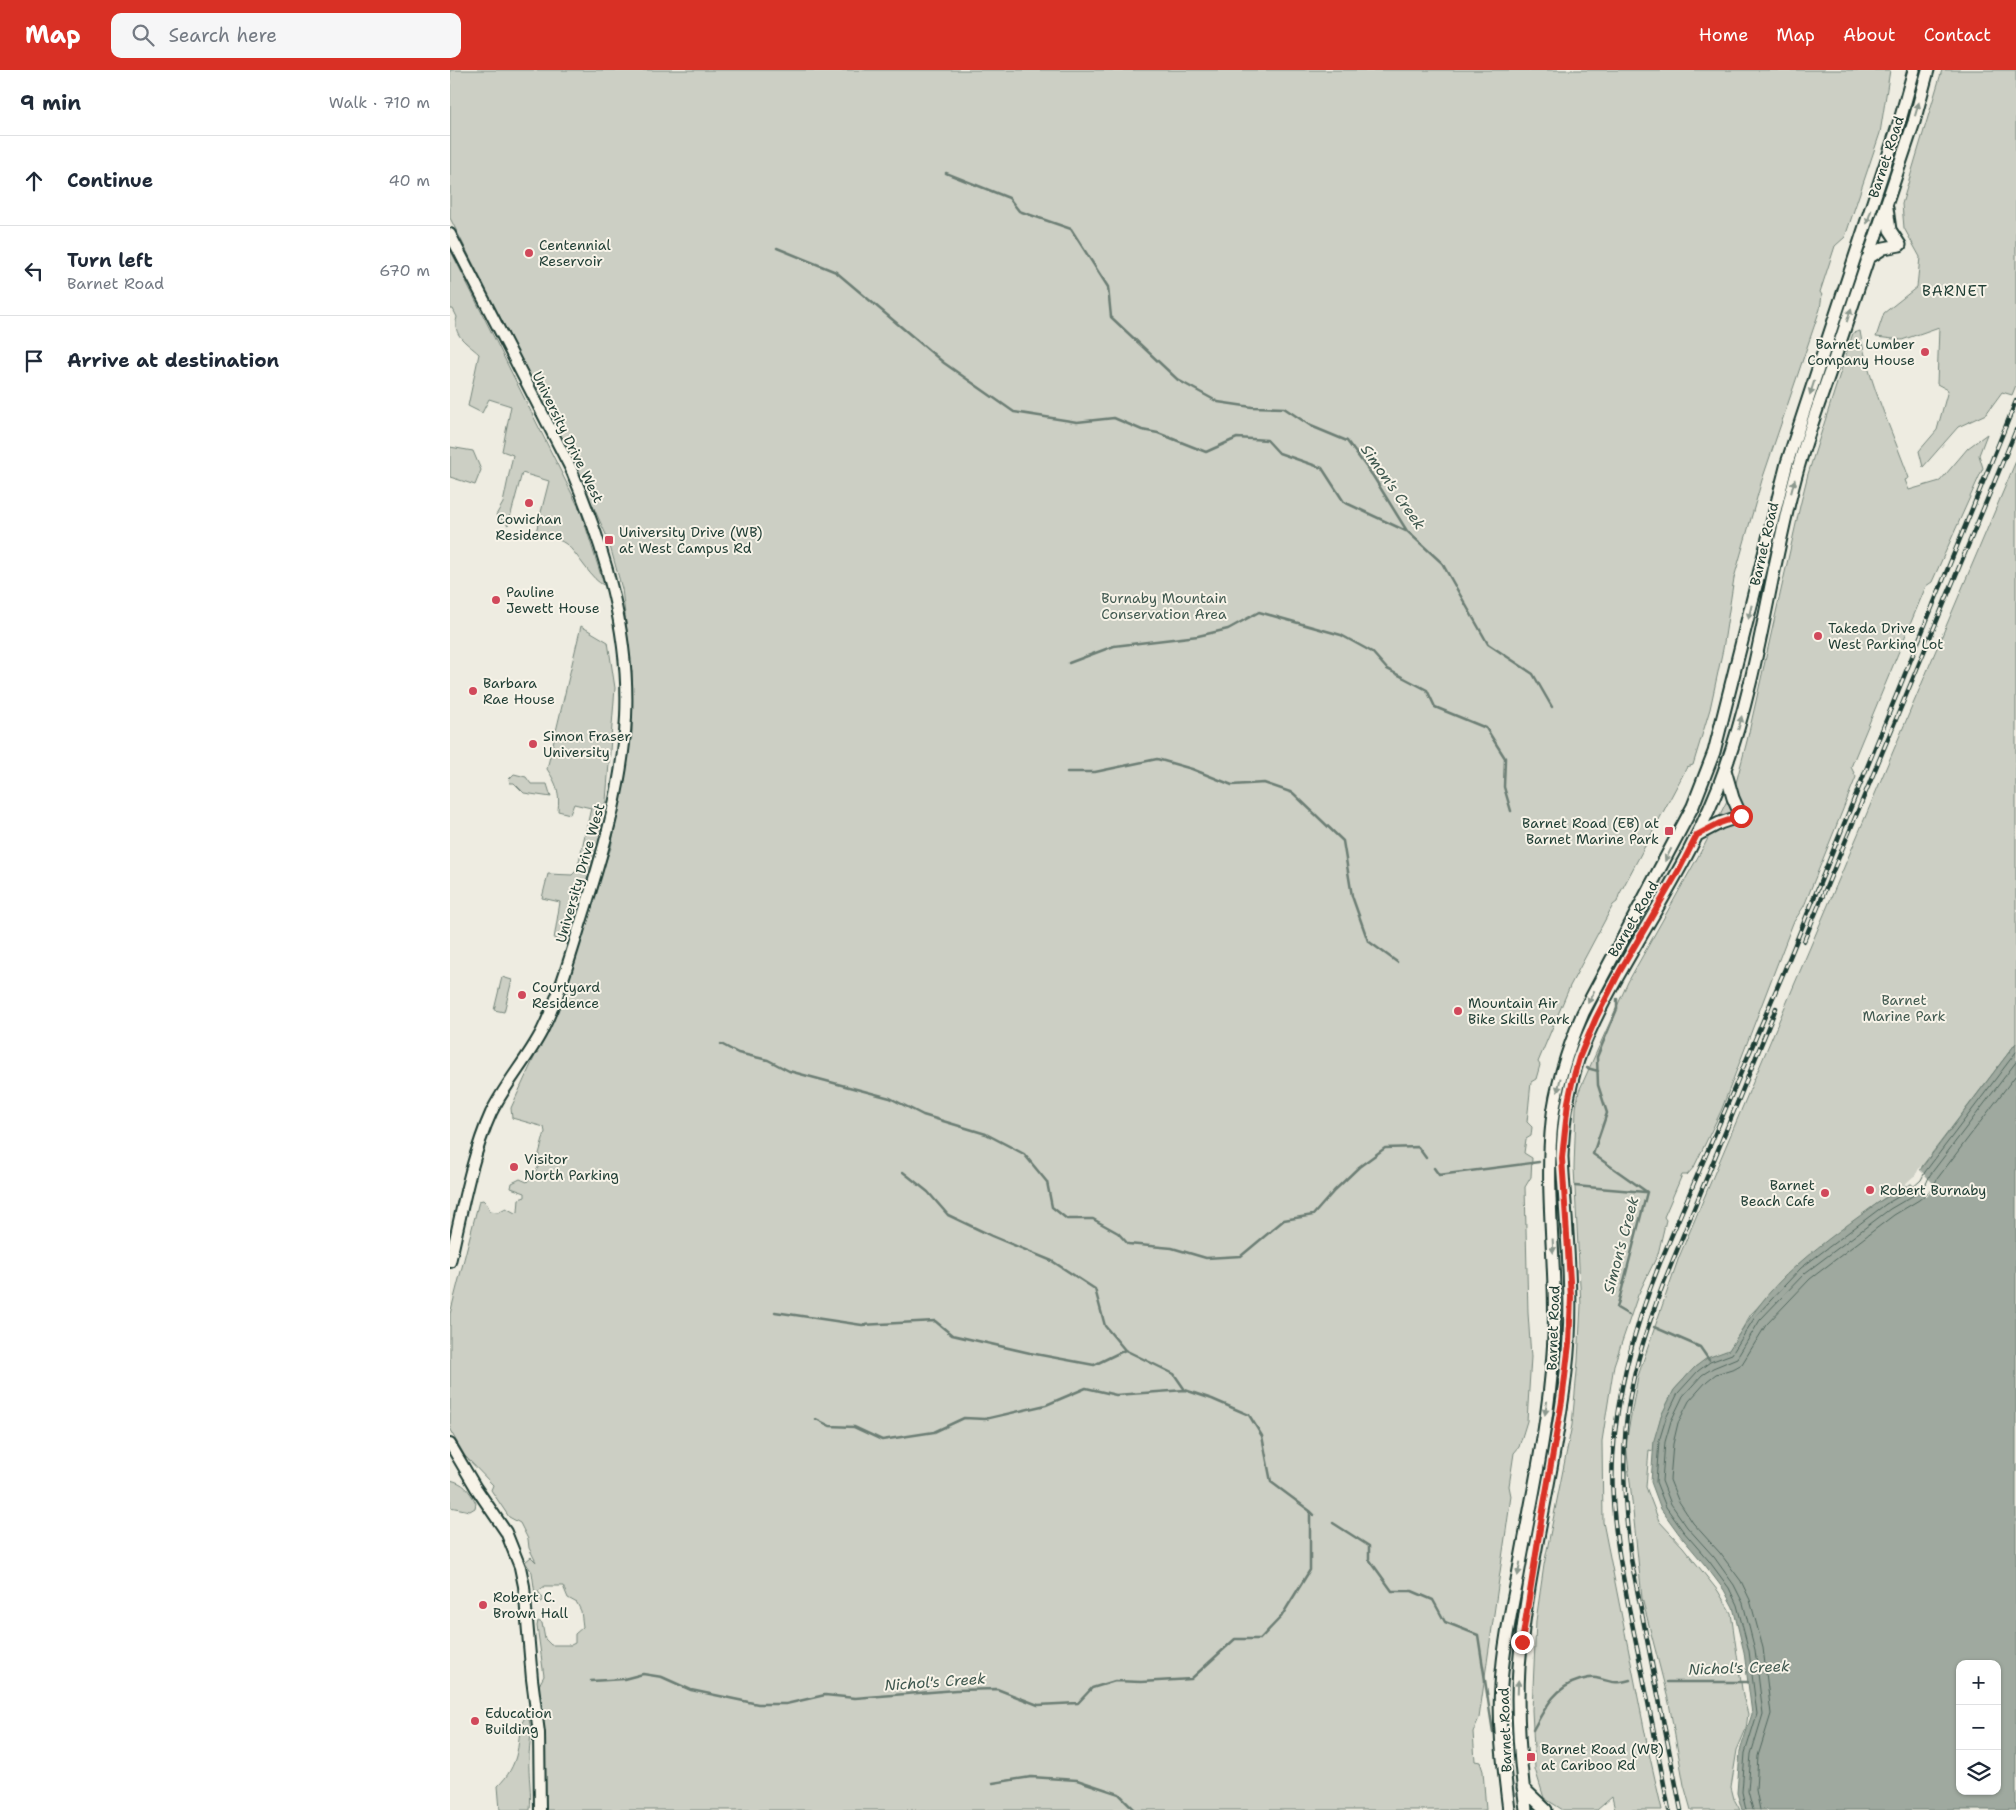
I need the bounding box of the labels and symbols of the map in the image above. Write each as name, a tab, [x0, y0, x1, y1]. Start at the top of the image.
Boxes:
one-way arrow	[1913, 102, 1921, 117]
street label: Barnet Road	[1864, 114, 1908, 200]
one-way arrow	[1864, 210, 1872, 225]
place label: Centennial Reservoir	[539, 236, 611, 270]
marker: Centennial Reservoir	[523, 247, 535, 259]
district label: BARNET	[1922, 281, 1988, 301]
one-way arrow	[1846, 308, 1853, 323]
place label: Barnet Lumber Company House	[1807, 335, 1915, 369]
marker: Barnet Lumber Company House	[1919, 346, 1931, 358]
street label: University Drive West	[528, 368, 608, 506]
one-way arrow	[1808, 380, 1815, 395]
water label: Simon's Creek	[1356, 440, 1430, 534]
one-way arrow	[1789, 479, 1797, 494]
marker: Cowichan Residence	[523, 497, 535, 509]
street label: Barnet Road	[1746, 500, 1782, 587]
place label: Cowichan Residence	[495, 510, 563, 544]
place label: University Drive (WB) at West Campus Rd	[619, 523, 763, 557]
marker: University Drive (WB) at West Campus Rd	[603, 534, 615, 546]
place label: Pauline Jewett House	[506, 583, 600, 617]
park label: Burnaby Mountain Conservation Area	[1101, 589, 1227, 623]
marker: Pauline Jewett House	[490, 594, 502, 606]
one-way arrow	[1746, 604, 1754, 619]
place label: Takeda Drive West Parking Lot	[1828, 619, 1943, 653]
marker: Takeda Drive West Parking Lot	[1812, 630, 1824, 642]
place label: Barbara Rae House	[483, 674, 555, 708]
marker: Barbara Rae House	[467, 685, 479, 697]
one-way arrow	[1736, 715, 1744, 731]
place label: Simon Fraser University	[543, 727, 631, 761]
marker: Simon Fraser University	[527, 738, 539, 750]
street label: University Drive West	[551, 801, 609, 945]
route start	[1730, 805, 1753, 828]
place label: Barnet Road (EB) at Barnet Marine Park	[1522, 814, 1659, 848]
marker: Barnet Road (EB) at Barnet Marine Park	[1663, 825, 1675, 837]
one-way arrow	[1664, 847, 1672, 862]
street label: Barnet Road	[1604, 878, 1662, 960]
place label: Courtyard Residence	[532, 978, 600, 1012]
marker: Courtyard Residence	[516, 989, 528, 1001]
one-way arrow	[1587, 990, 1595, 1005]
park label: Barnet Marine Park	[1862, 991, 1946, 1025]
place label: Mountain Air Bike Skills Park	[1468, 994, 1570, 1028]
marker: Mountain Air Bike Skills Park	[1452, 1005, 1464, 1017]
one-way arrow	[1555, 1077, 1563, 1092]
place label: Visitor North Parking	[524, 1150, 619, 1184]
marker: Visitor North Parking	[508, 1161, 520, 1173]
place label: Barnet Beach Cafe	[1741, 1176, 1815, 1210]
place label: Robert Burnaby	[1880, 1181, 1986, 1199]
marker: Robert Burnaby	[1864, 1184, 1876, 1196]
marker: Barnet Beach Cafe	[1819, 1187, 1831, 1199]
water label: Simon's Creek	[1598, 1194, 1644, 1296]
one-way arrow	[1550, 1239, 1558, 1255]
street label: Barnet Road	[1543, 1285, 1563, 1371]
one-way arrow	[1542, 1401, 1550, 1417]
one-way arrow	[1514, 1561, 1522, 1577]
place label: Robert C. Brown Hall	[493, 1588, 569, 1622]
marker: Robert C. Brown Hall	[477, 1599, 489, 1611]
route end	[1511, 1631, 1534, 1654]
water label: Nichol's Creek	[1688, 1656, 1790, 1680]
water label: Nichol's Creek	[884, 1668, 987, 1696]
one-way arrow	[1515, 1679, 1523, 1695]
street label: Barnet Road	[1495, 1687, 1515, 1773]
place label: Education Building	[485, 1704, 552, 1738]
marker: Education Building	[469, 1715, 481, 1727]
place label: Barnet Road (WB) at Cariboo Rd	[1541, 1740, 1664, 1774]
marker: Barnet Road (WB) at Cariboo Rd	[1525, 1751, 1537, 1763]

